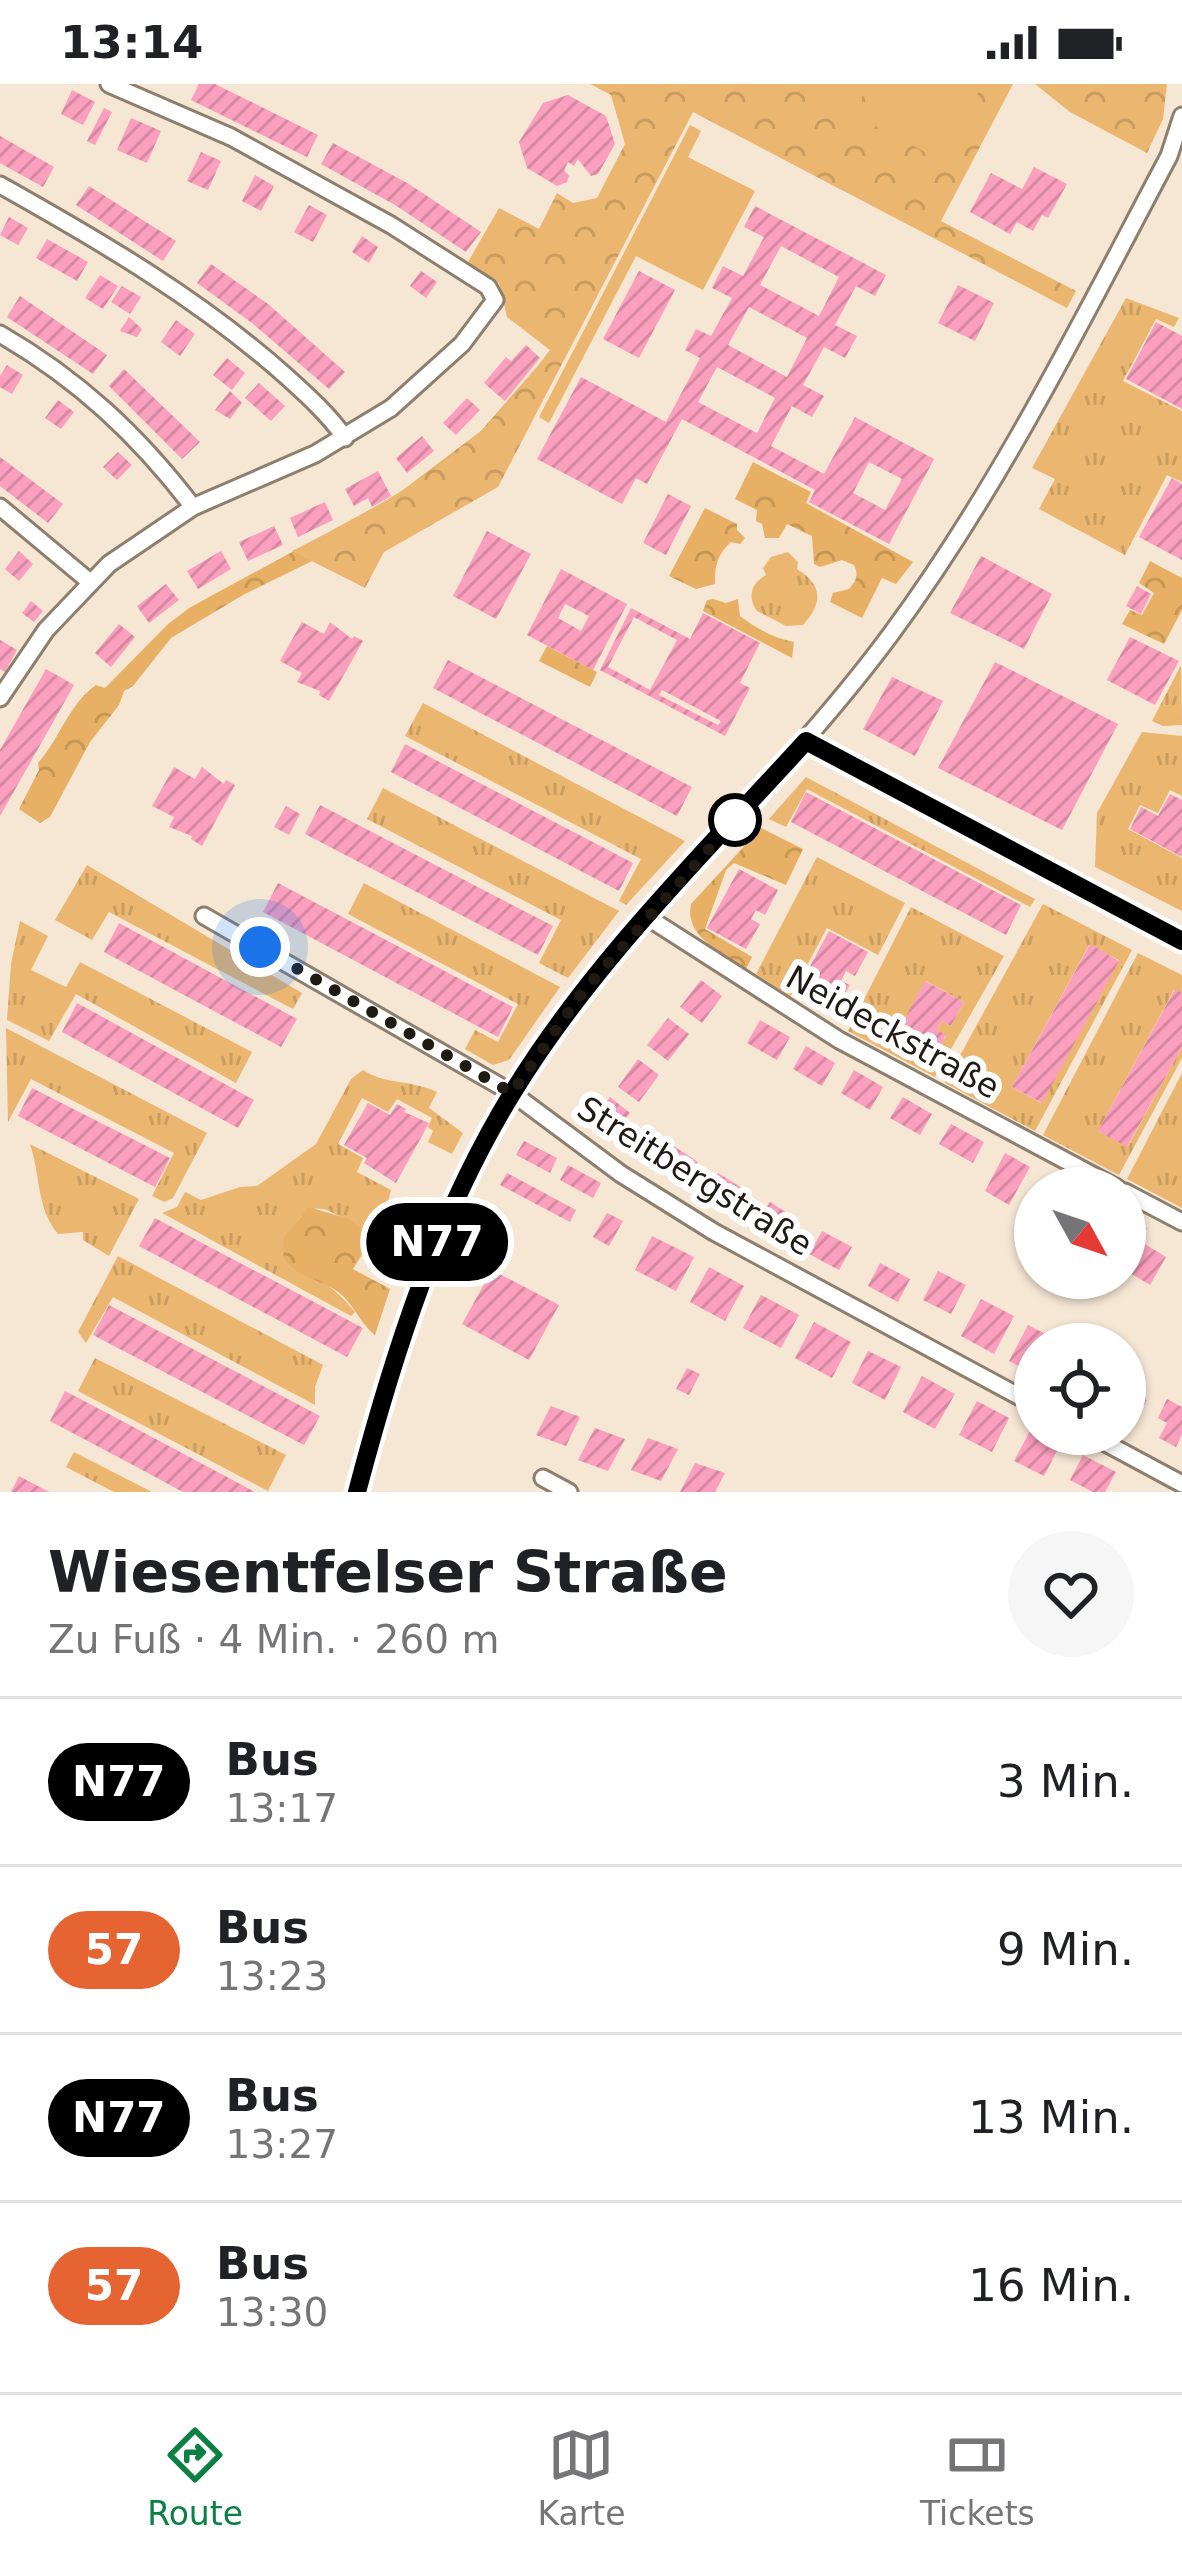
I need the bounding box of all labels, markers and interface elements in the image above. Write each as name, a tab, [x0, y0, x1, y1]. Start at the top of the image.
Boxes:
text: 13:14	[60, 16, 203, 69]
unlabelled marker	[710, 795, 760, 845]
your location	[230, 917, 290, 977]
street label: Neideckstraße	[780, 957, 1006, 1107]
street label: Streitbergstraße	[570, 1088, 820, 1264]
north arrow	[1014, 1167, 1146, 1299]
map controls	[1014, 1167, 1146, 1455]
line badge: N77	[368, 1203, 506, 1281]
text: N77	[390, 1217, 484, 1266]
button: locate	[1014, 1323, 1146, 1455]
button: heart	[1008, 1531, 1134, 1657]
text: Wiesentfelser Straße	[48, 1539, 728, 1605]
text: Zu Fuß · 4 Min. · 260 m	[48, 1617, 499, 1662]
text: Bus	[226, 1733, 319, 1786]
text: 3 Min.	[997, 1755, 1134, 1808]
text: N77	[72, 1757, 166, 1806]
text: 13:17	[226, 1786, 338, 1831]
text: Bus	[216, 1901, 309, 1954]
text: 9 Min.	[997, 1923, 1134, 1976]
text: 57	[85, 1925, 143, 1974]
text: 13:23	[216, 1954, 328, 1999]
text: Bus	[226, 2069, 319, 2122]
text: 13 Min.	[968, 2091, 1134, 2144]
text: N77	[72, 2093, 166, 2142]
text: 13:27	[226, 2122, 338, 2167]
text: Bus	[216, 2237, 309, 2290]
text: 16 Min.	[968, 2259, 1134, 2312]
text: 57	[85, 2261, 143, 2310]
text: 13:30	[216, 2290, 328, 2335]
tab: Route	[147, 2422, 243, 2533]
tab: Karte	[537, 2422, 626, 2533]
tab: Tickets	[920, 2422, 1035, 2533]

